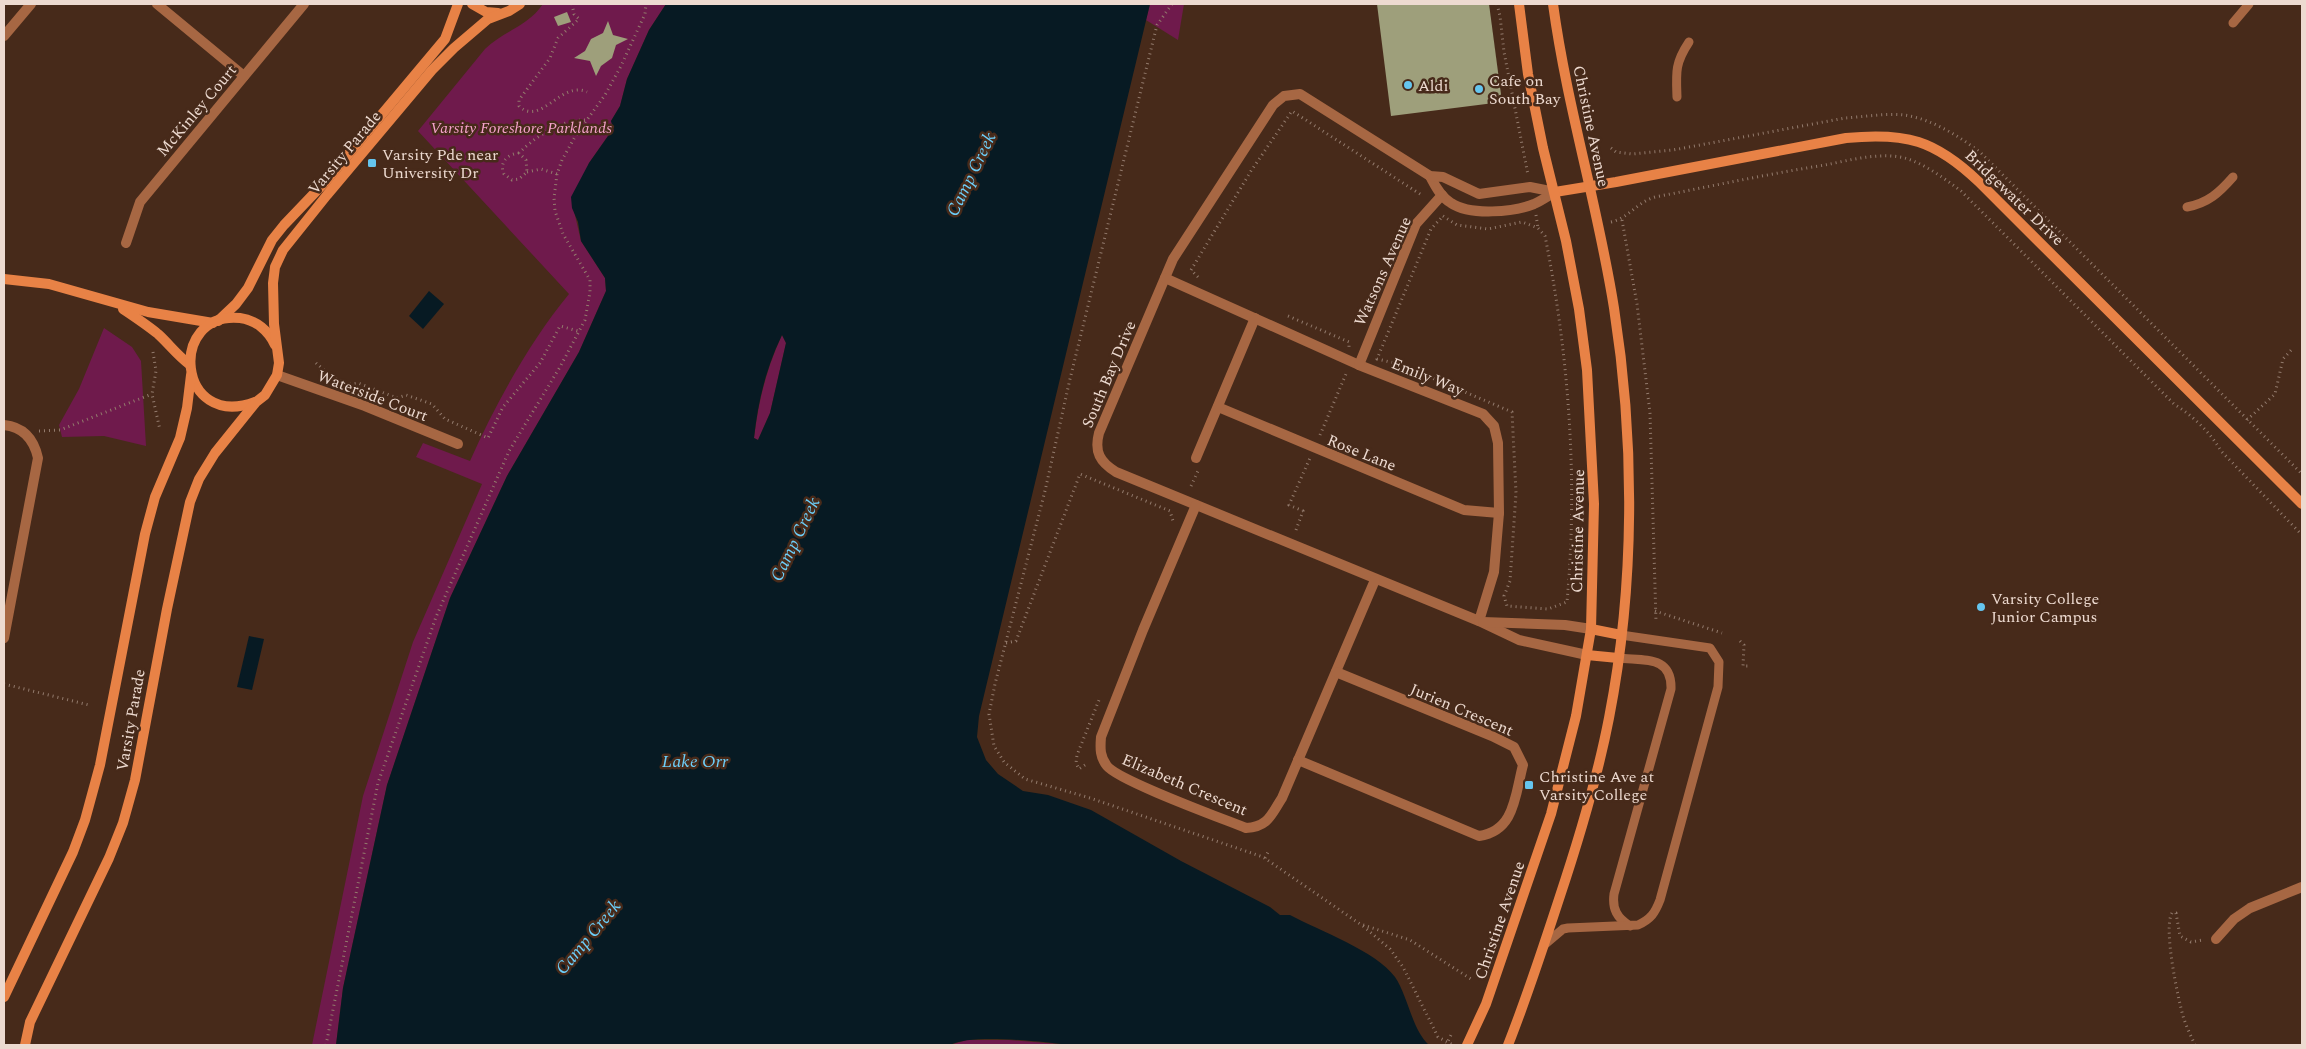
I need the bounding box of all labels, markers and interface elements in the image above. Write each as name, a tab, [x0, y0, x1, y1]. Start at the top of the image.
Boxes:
street label: McKinley Court	[151, 59, 243, 162]
street label: Christine Avenue	[1566, 63, 1616, 189]
place label: Cafe on South Bay	[1489, 69, 1562, 111]
place label: Aldi	[1418, 74, 1449, 98]
marker: Aldi	[1402, 79, 1414, 91]
marker: Cafe on South Bay	[1473, 83, 1485, 95]
street label: Varsity Parade	[302, 105, 387, 200]
park label: Varsity Foreshore Parklands	[430, 116, 612, 140]
water label: Camp Creek	[939, 127, 1004, 221]
place label: Varsity Pde near University Dr	[382, 143, 498, 185]
street label: Bridgewater Drive	[1959, 144, 2069, 251]
marker: Varsity Pde near University Dr	[366, 157, 378, 169]
street label: Watsons Avenue	[1348, 213, 1418, 330]
street label: South Bay Drive	[1075, 317, 1142, 432]
street label: Emily Way	[1388, 352, 1469, 403]
street label: Waterside Court	[314, 364, 432, 428]
street label: Rose Lane	[1323, 428, 1400, 478]
street label: Christine Avenue	[1565, 469, 1591, 593]
water label: Camp Creek	[763, 492, 828, 586]
place label: Varsity College Junior Campus	[1991, 587, 2099, 629]
marker: Varsity College Junior Campus	[1975, 601, 1987, 613]
street label: Varsity Parade	[110, 667, 152, 773]
street label: Jurien Crescent	[1406, 677, 1517, 743]
water label: Lake Orr	[662, 748, 729, 775]
street label: Elizabeth Crescent	[1118, 748, 1251, 822]
place label: Christine Ave at Varsity College	[1539, 765, 1654, 807]
marker: Christine Ave at Varsity College	[1523, 779, 1535, 791]
street label: Christine Avenue	[1468, 858, 1531, 983]
water label: Camp Creek	[549, 893, 628, 981]

